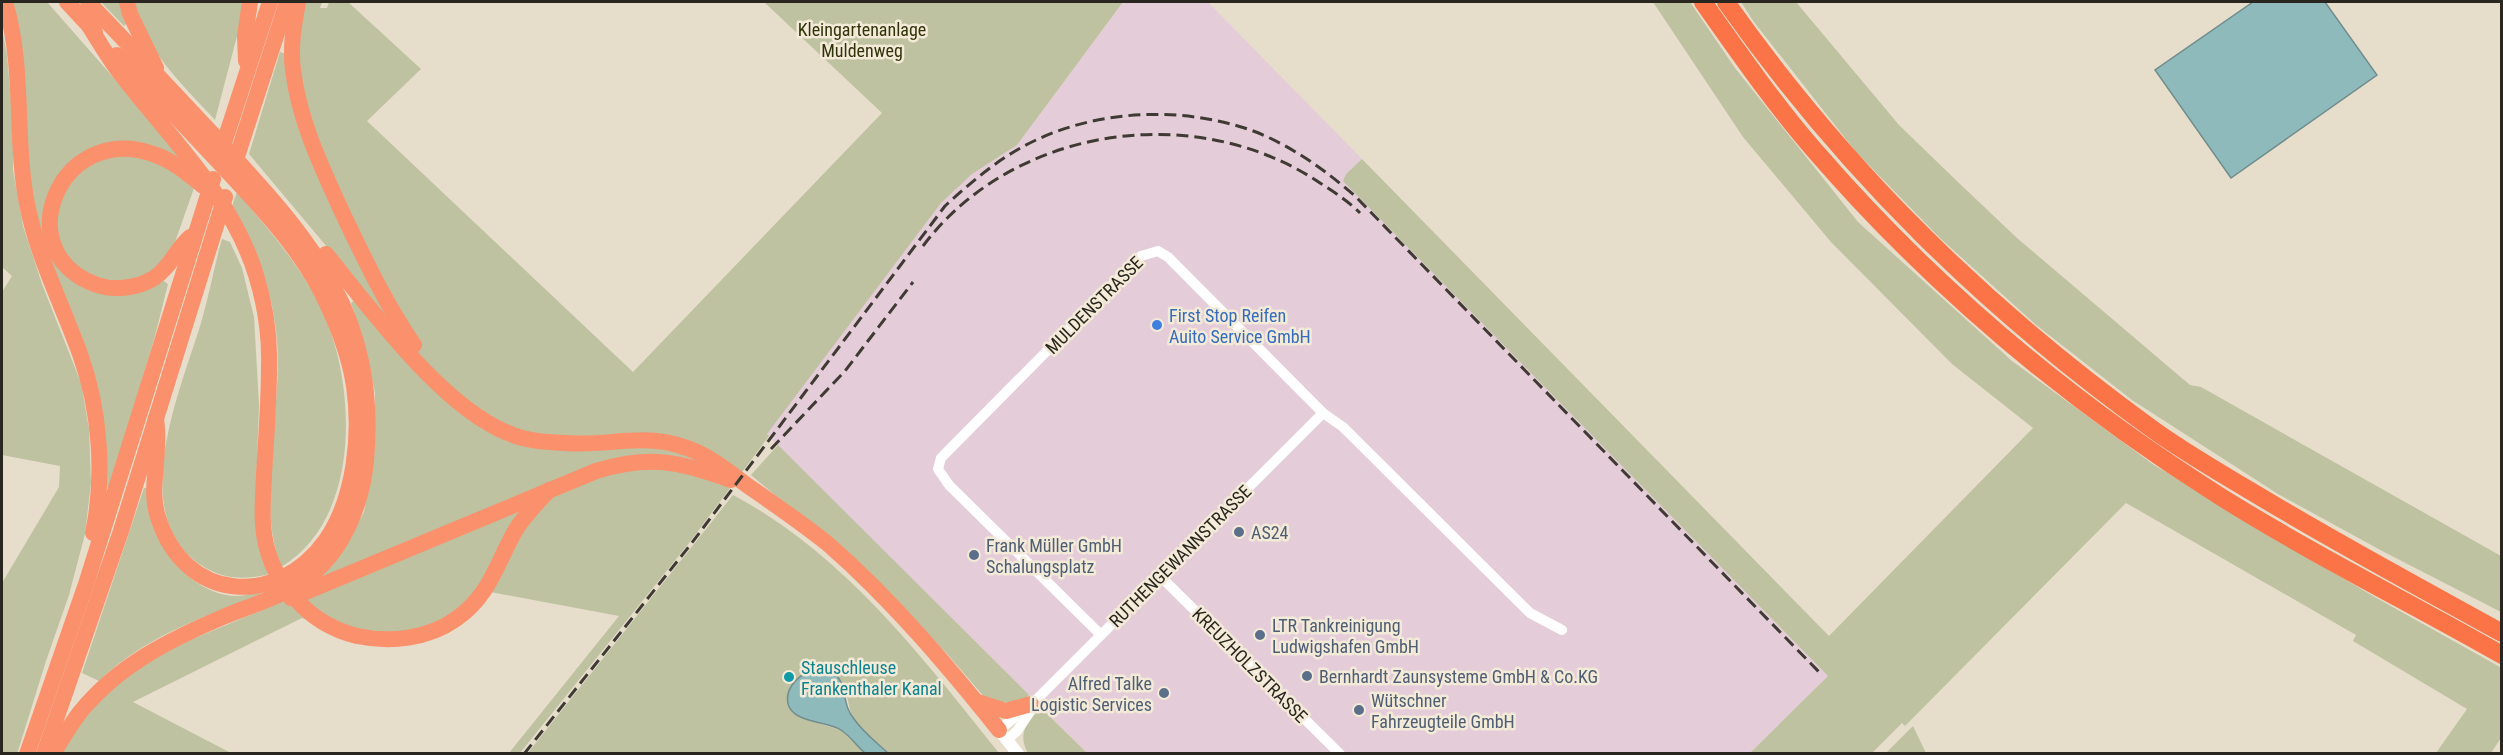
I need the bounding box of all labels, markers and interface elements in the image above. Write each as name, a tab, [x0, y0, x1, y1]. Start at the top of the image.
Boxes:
park label: Kleingartenanlage Muldenweg	[798, 19, 926, 61]
street label: MULDENSTRASSE	[1041, 252, 1147, 358]
place label: First Stop Reifen Auito Service GmbH	[1169, 305, 1311, 347]
marker: First Stop Reifen Auito Service GmbH	[1150, 318, 1164, 332]
street label: RUTHENGEWANNSTRASSE	[1105, 481, 1255, 631]
place label: AS24	[1251, 522, 1289, 543]
marker: AS24	[1232, 525, 1246, 539]
place label: Frank Müller GmbH Schalungsplatz	[986, 535, 1122, 577]
marker: Frank Müller GmbH Schalungsplatz	[967, 548, 981, 562]
street label: KREUZHOLZSTRASSE	[1188, 603, 1312, 727]
place label: LTR Tankreinigung Ludwigshafen GmbH	[1272, 615, 1419, 657]
marker: LTR Tankreinigung Ludwigshafen GmbH	[1253, 628, 1267, 642]
place label: Stauschleuse Frankenthaler Kanal	[801, 657, 942, 699]
place label: Bernhardt Zaunsysteme GmbH & Co.KG	[1319, 666, 1598, 687]
marker: Bernhardt Zaunsysteme GmbH & Co.KG	[1300, 669, 1314, 683]
marker: Stauschleuse Frankenthaler Kanal	[782, 670, 796, 684]
place label: Alfred Talke Logistic Services	[1031, 673, 1152, 715]
marker: Alfred Talke Logistic Services	[1157, 686, 1171, 700]
place label: Wütschner Fahrzeugteile GmbH	[1371, 690, 1515, 732]
marker: Wütschner Fahrzeugteile GmbH	[1352, 703, 1366, 717]

